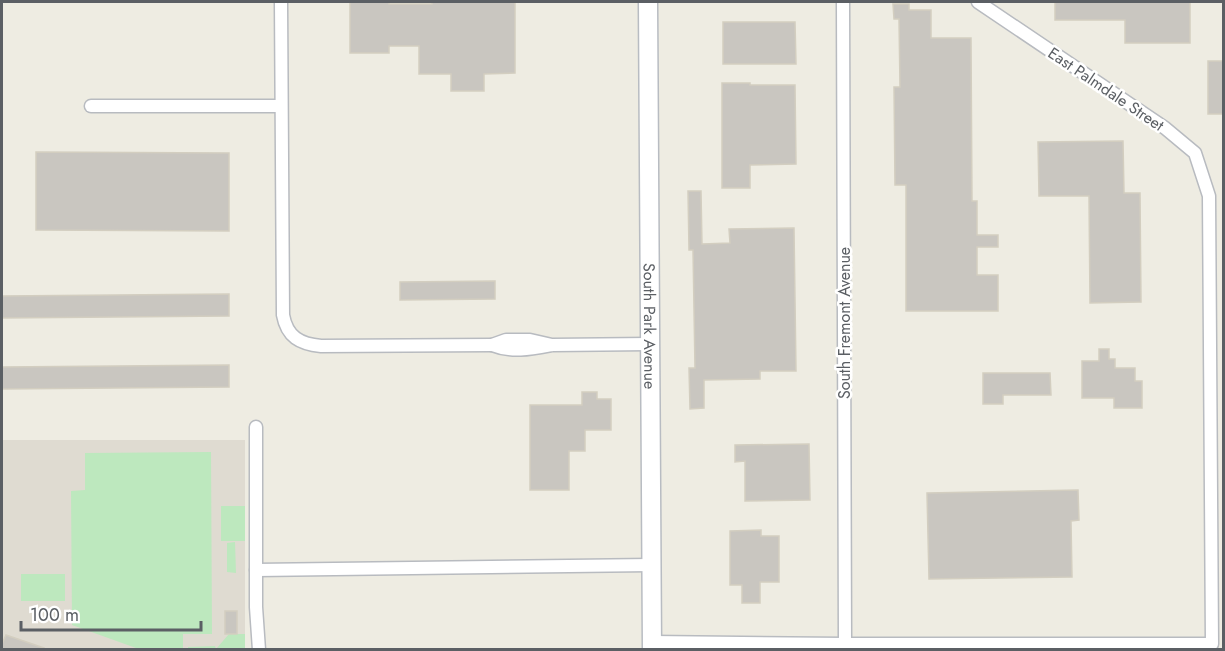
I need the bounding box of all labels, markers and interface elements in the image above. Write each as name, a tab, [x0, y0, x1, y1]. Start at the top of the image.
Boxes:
street label: East Palmdale Street	[1043, 42, 1169, 136]
street label: South Fremont Avenue	[833, 247, 856, 399]
street label: South Park Avenue	[638, 263, 662, 389]
scale bar	[21, 594, 201, 632]
text: 100 m	[30, 602, 79, 628]

